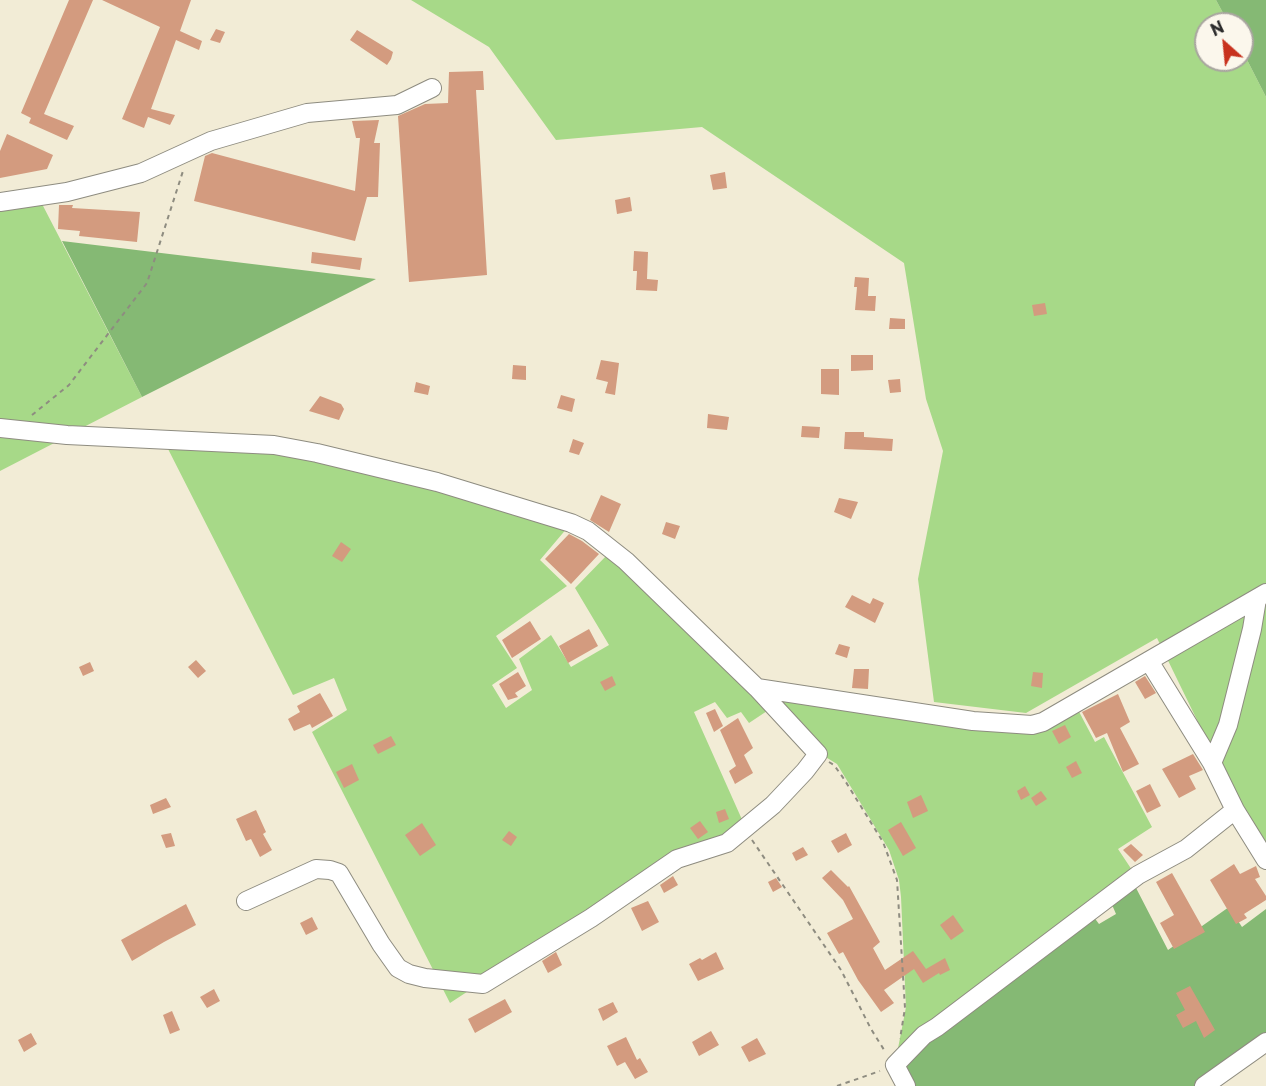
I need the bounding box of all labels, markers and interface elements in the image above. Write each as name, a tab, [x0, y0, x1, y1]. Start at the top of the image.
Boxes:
north arrow	[1194, 12, 1254, 72]
text: N	[1206, 14, 1228, 41]

